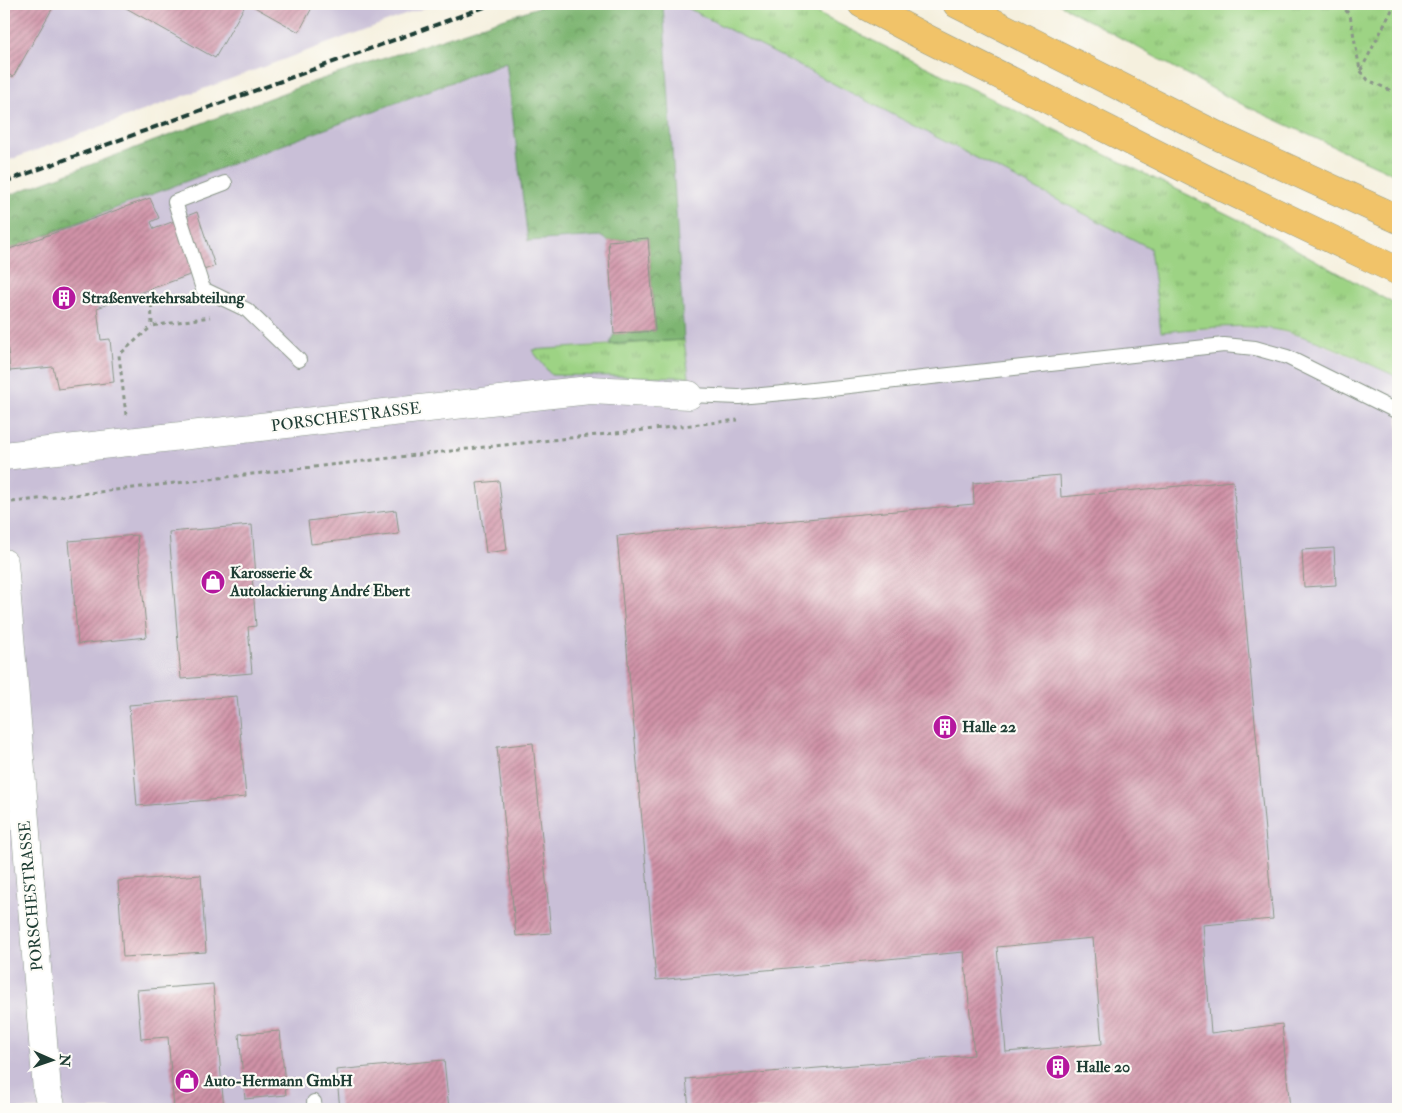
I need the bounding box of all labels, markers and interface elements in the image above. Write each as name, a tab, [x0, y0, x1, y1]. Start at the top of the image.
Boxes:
building icon: Straßenverkehrsabteilung	[51, 285, 77, 311]
place label: Straßenverkehrsabteilung	[82, 288, 245, 309]
street label: PORSCHESTRASSE	[270, 398, 422, 436]
place label: Karosserie & Autolackierung André Ebert	[229, 563, 411, 602]
shop icon: Karosserie & Autolackierung André Ebert	[200, 569, 226, 595]
building icon: Halle 22	[932, 714, 958, 740]
place label: Halle 22	[962, 717, 1016, 737]
street label: PORSCHESTRASSE	[14, 820, 48, 972]
north arrow	[28, 1036, 78, 1086]
text: N	[56, 1053, 73, 1067]
building icon: Halle 20	[1045, 1054, 1071, 1080]
place label: Halle 20	[1076, 1057, 1130, 1077]
shop icon: Auto-Hermann GmbH	[174, 1068, 200, 1094]
place label: Auto-Hermann GmbH	[203, 1071, 353, 1091]

